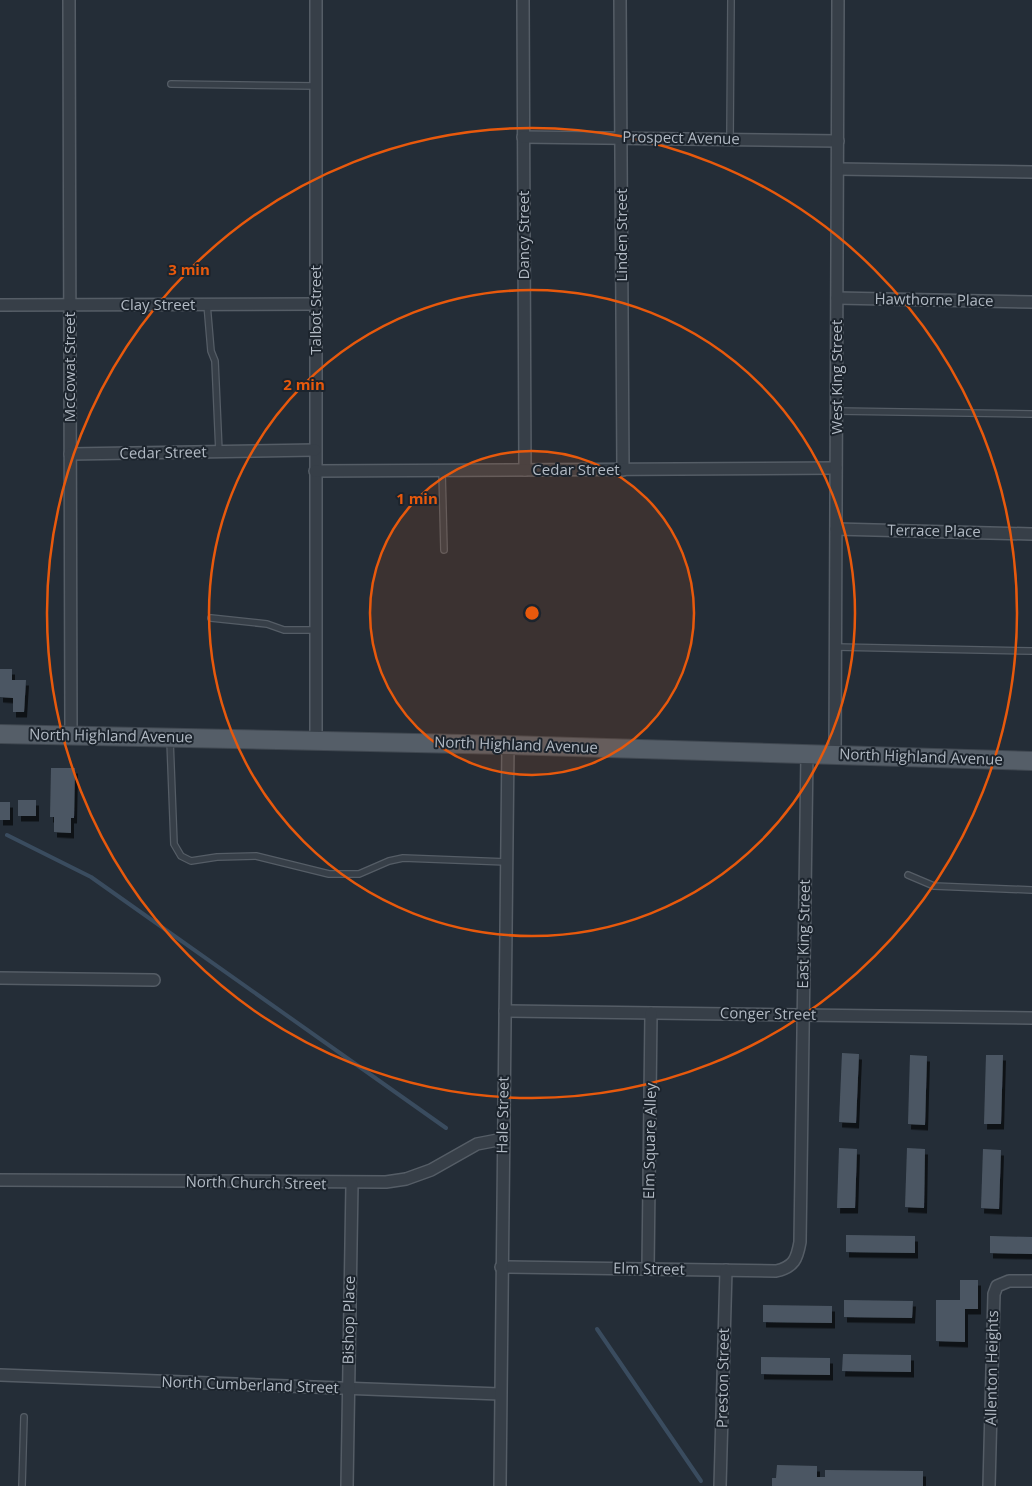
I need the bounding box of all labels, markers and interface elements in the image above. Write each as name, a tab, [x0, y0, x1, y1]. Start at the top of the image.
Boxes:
street label: Prospect Avenue	[622, 126, 740, 148]
street label: Linden Street	[611, 188, 631, 282]
street label: Dancy Street	[513, 191, 533, 279]
text: 3 min	[168, 259, 210, 279]
street label: Talbot Street	[305, 265, 325, 355]
street label: Hawthorne Place	[874, 288, 994, 310]
street label: Clay Street	[121, 294, 195, 314]
street label: McCowat Street	[59, 312, 79, 422]
street label: West King Street	[826, 320, 846, 434]
text: 2 min	[283, 374, 325, 394]
street label: Cedar Street	[119, 441, 207, 463]
street label: Cedar Street	[532, 459, 620, 479]
text: 1 min	[396, 488, 438, 508]
street label: Terrace Place	[887, 519, 981, 541]
centre of rings	[523, 604, 541, 622]
street label: North Highland Avenue	[29, 724, 193, 746]
street label: North Highland Avenue	[434, 731, 598, 757]
street label: North Highland Avenue	[839, 743, 1003, 769]
street label: East King Street	[792, 879, 814, 989]
street label: Conger Street	[720, 1002, 816, 1024]
street label: Hale Street	[491, 1076, 513, 1154]
street label: Elm Square Alley	[638, 1082, 660, 1199]
street label: North Church Street	[185, 1171, 327, 1193]
street label: Elm Street	[613, 1257, 685, 1279]
street label: Bishop Place	[337, 1275, 359, 1364]
street label: Allenton Heights	[980, 1310, 1002, 1426]
street label: Preston Street	[711, 1328, 733, 1428]
street label: North Cumberland Street	[161, 1371, 339, 1397]

